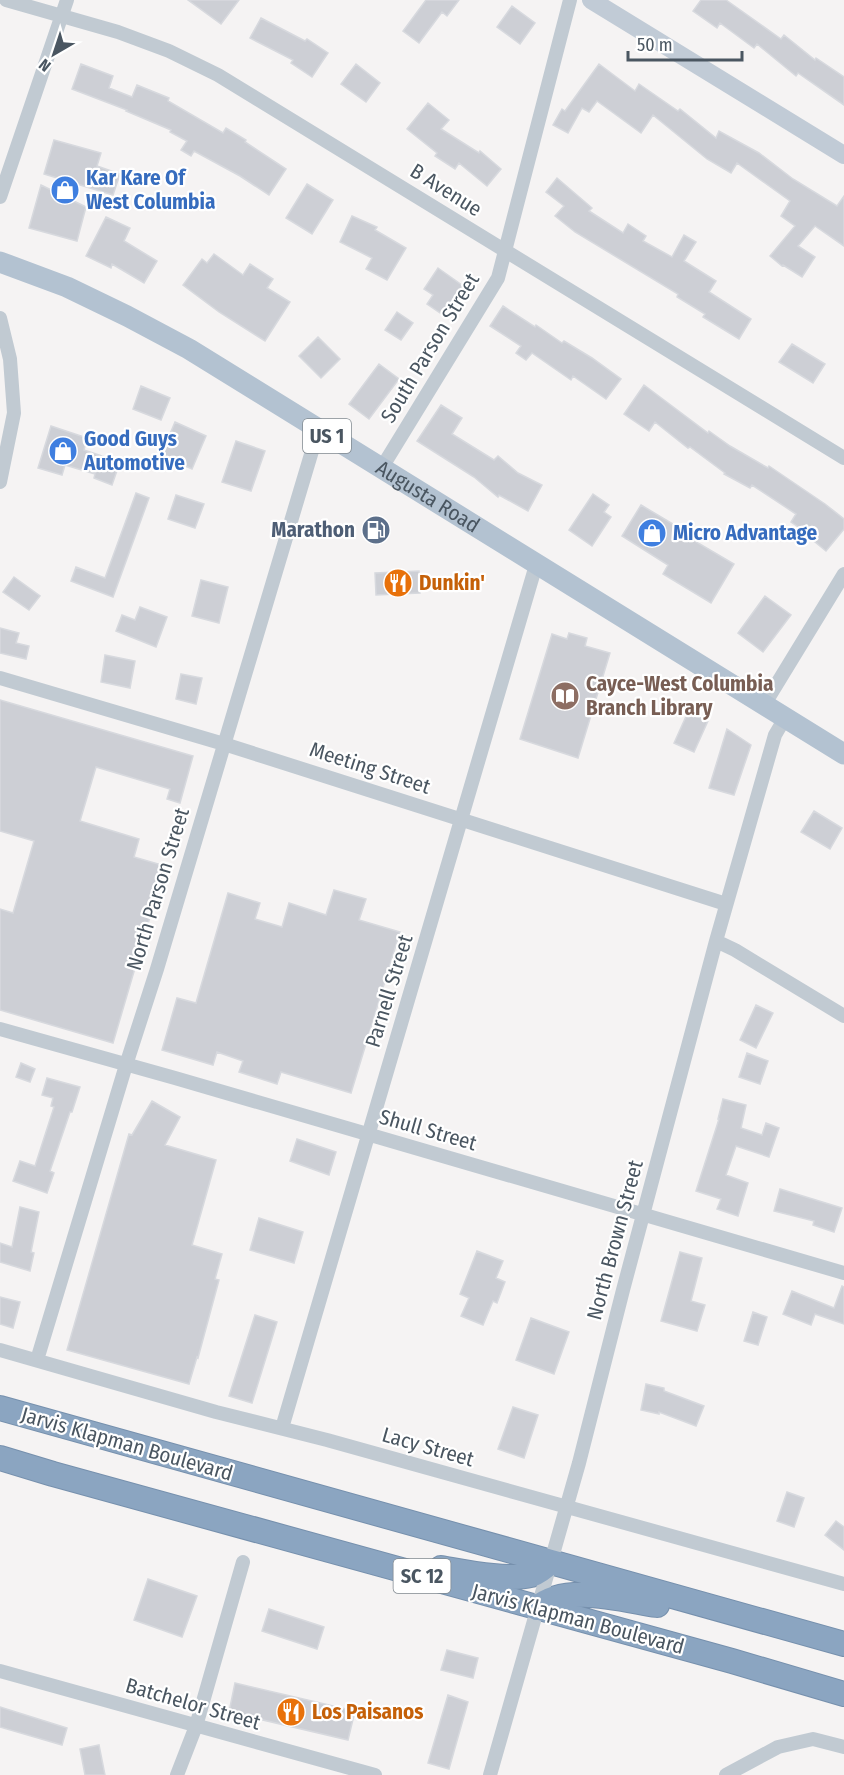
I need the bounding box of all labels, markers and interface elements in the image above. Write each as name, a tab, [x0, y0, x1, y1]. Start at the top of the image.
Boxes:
north arrow	[24, 24, 84, 84]
scale bar	[628, 24, 742, 62]
text: 50 m	[637, 34, 673, 56]
text: N	[35, 55, 55, 76]
street label: B Avenue	[405, 158, 487, 222]
place label: Kar Kare Of West Columbia	[86, 165, 215, 215]
shop icon: Kar Kare Of West Columbia	[49, 174, 81, 206]
street label: South Parson Street	[375, 268, 485, 428]
road number: US 1	[303, 419, 351, 453]
place label: Good Guys Automotive	[83, 426, 185, 476]
shop icon: Good Guys Automotive	[47, 435, 79, 467]
street label: Augusta Road	[371, 455, 484, 538]
fuel station icon: Marathon	[360, 514, 392, 546]
place label: Marathon	[271, 517, 355, 543]
shop icon: Micro Advantage	[636, 517, 668, 549]
place label: Micro Advantage	[673, 520, 818, 546]
restaurant icon: Dunkin'	[382, 567, 414, 599]
place label: Dunkin'	[419, 570, 485, 596]
place label: Cayce-West Columbia Branch Library	[586, 671, 773, 721]
library icon: Cayce-West Columbia Branch Library	[549, 680, 581, 712]
street label: Meeting Street	[306, 736, 434, 800]
street label: North Parson Street	[121, 804, 195, 974]
street label: Parnell Street	[360, 931, 419, 1051]
street label: Shull Street	[376, 1104, 480, 1156]
street label: North Brown Street	[581, 1157, 649, 1323]
street label: Jarvis Klapman Boulevard	[18, 1401, 236, 1487]
street label: Lacy Street	[379, 1421, 477, 1473]
road number: SC 12	[394, 1559, 450, 1593]
street label: Jarvis Klapman Boulevard	[469, 1578, 687, 1660]
street label: Batchelor Street	[123, 1672, 264, 1736]
restaurant icon: Los Paisanos	[275, 1696, 307, 1728]
place label: Los Paisanos	[312, 1699, 423, 1725]

